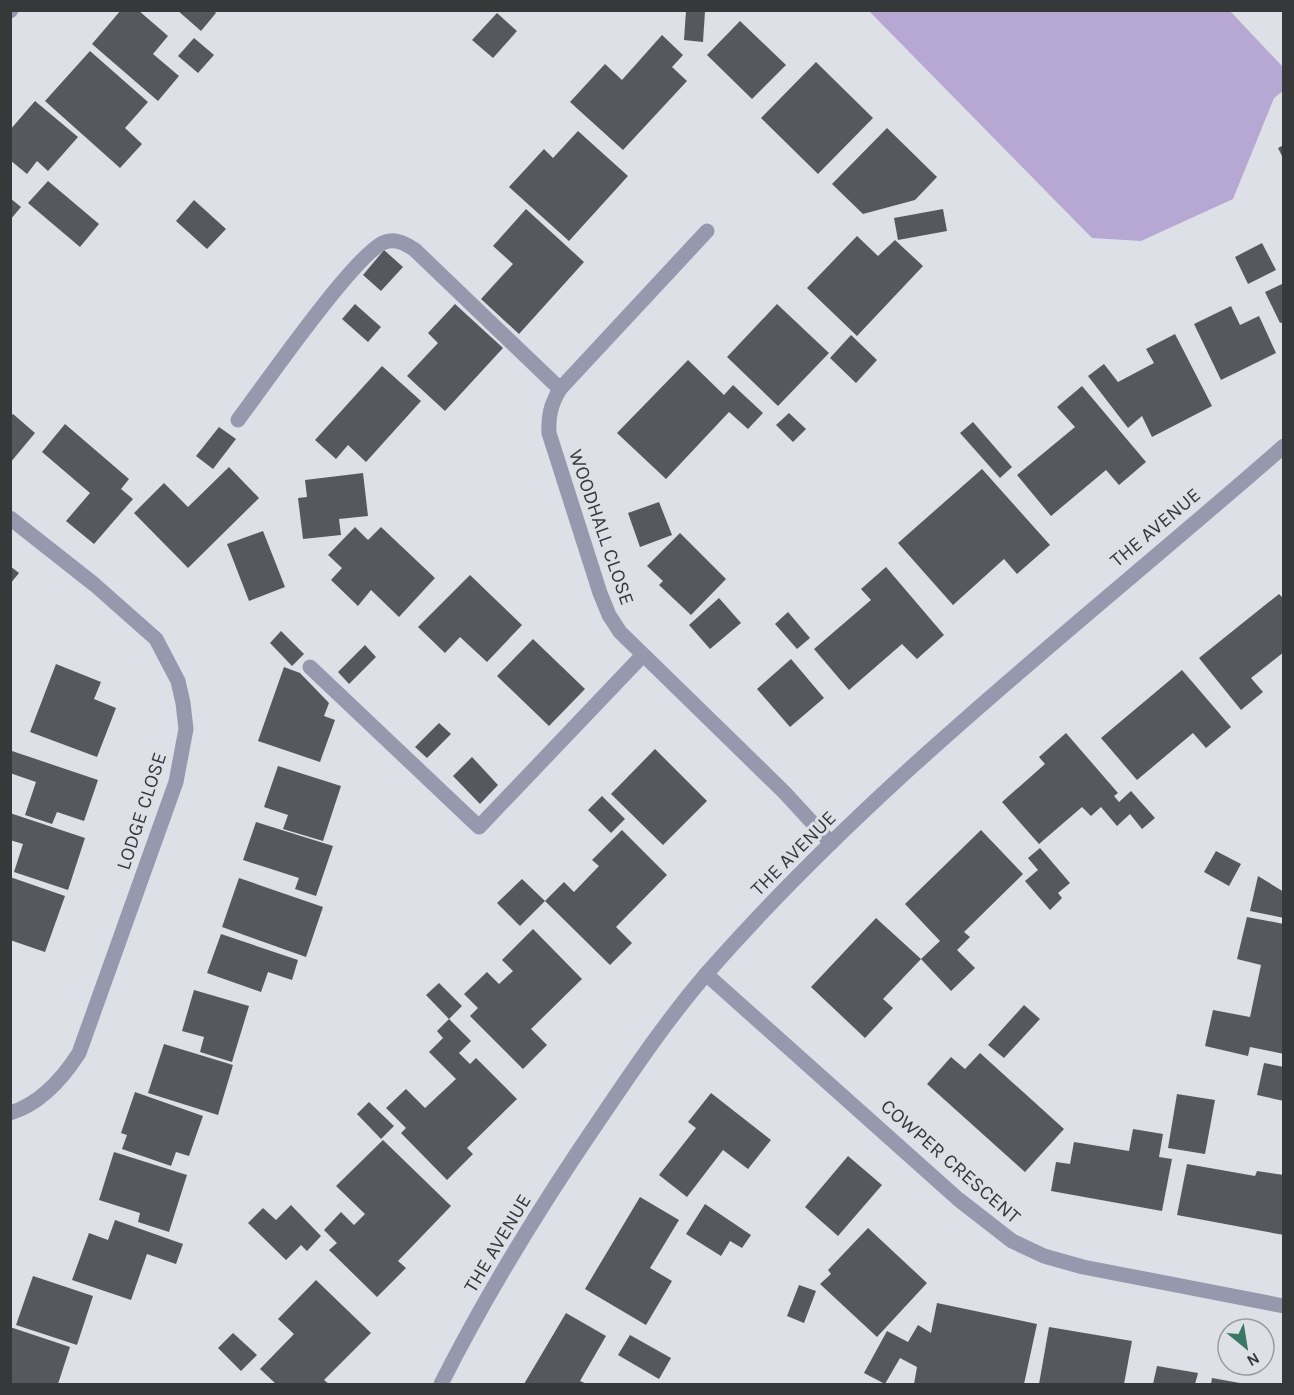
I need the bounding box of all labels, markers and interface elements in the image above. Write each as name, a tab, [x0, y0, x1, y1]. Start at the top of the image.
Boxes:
street label: WOODHALL CLOSE	[564, 446, 639, 608]
street label: THE AVENUE	[1105, 483, 1205, 572]
street label: LODGE CLOSE	[112, 749, 171, 873]
street label: THE AVENUE	[746, 806, 841, 901]
street label: COWPER CRESCENT	[876, 1095, 1025, 1228]
street label: THE AVENUE	[459, 1190, 536, 1297]
north arrow	[1216, 1317, 1276, 1377]
text: N	[1244, 1348, 1263, 1371]

